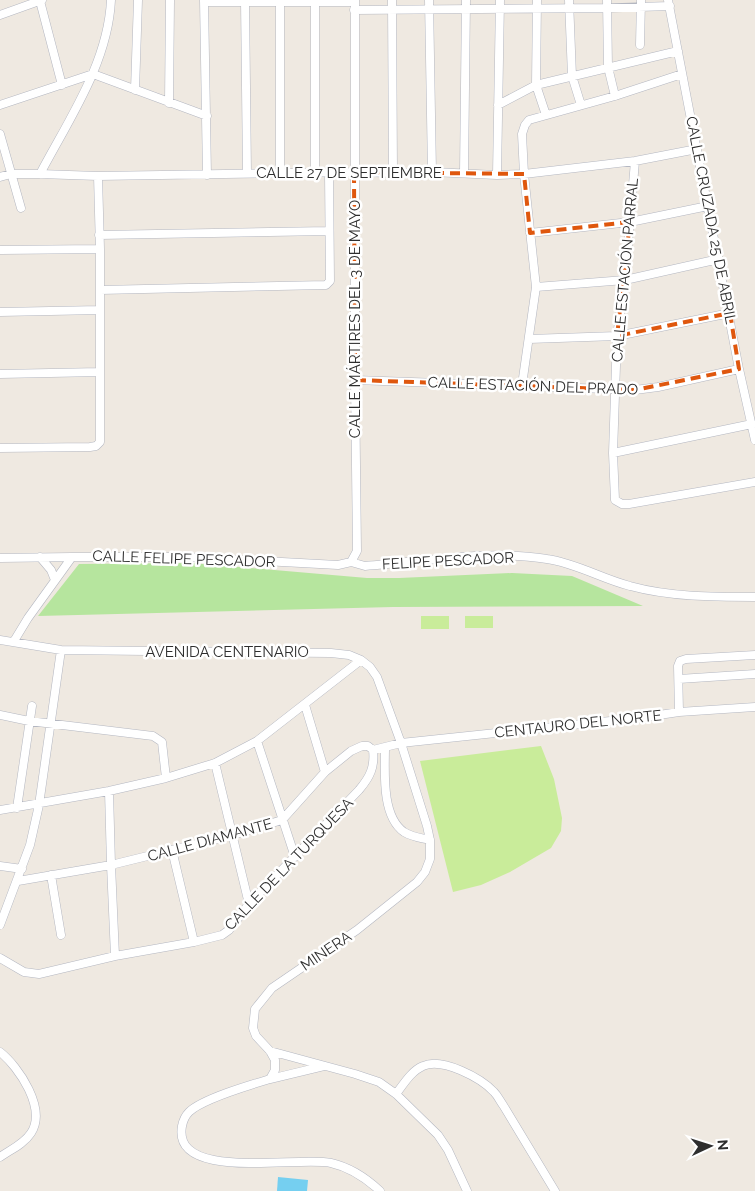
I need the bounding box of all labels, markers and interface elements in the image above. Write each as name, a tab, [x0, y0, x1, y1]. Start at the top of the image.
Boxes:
street label: CALLE CRUZADA 25 DE ABRIL	[682, 115, 740, 326]
street label: CALLE 27 DE SEPTIEMBRE	[256, 164, 442, 182]
street label: CALLE ESTACIÓN PARRAL	[608, 177, 642, 363]
street label: CALLE MÁRTIRES DEL 3 DE MAYO	[346, 200, 364, 438]
street label: CALLE ESTACIÓN DEL PRADO	[427, 373, 639, 399]
street label: CALLE FELIPE PESCADOR	[92, 547, 276, 571]
street label: FELIPE PESCADOR	[381, 549, 515, 573]
street label: AVENIDA CENTENARIO	[145, 643, 309, 661]
street label: CENTAURO DEL NORTE	[494, 706, 662, 742]
street label: CALLE DE LA TURQUESA	[221, 794, 357, 934]
street label: CALLE DIAMANTE	[146, 815, 274, 865]
street label: MINERA	[297, 927, 355, 975]
north arrow	[685, 1121, 735, 1171]
text: N	[715, 1139, 731, 1151]

